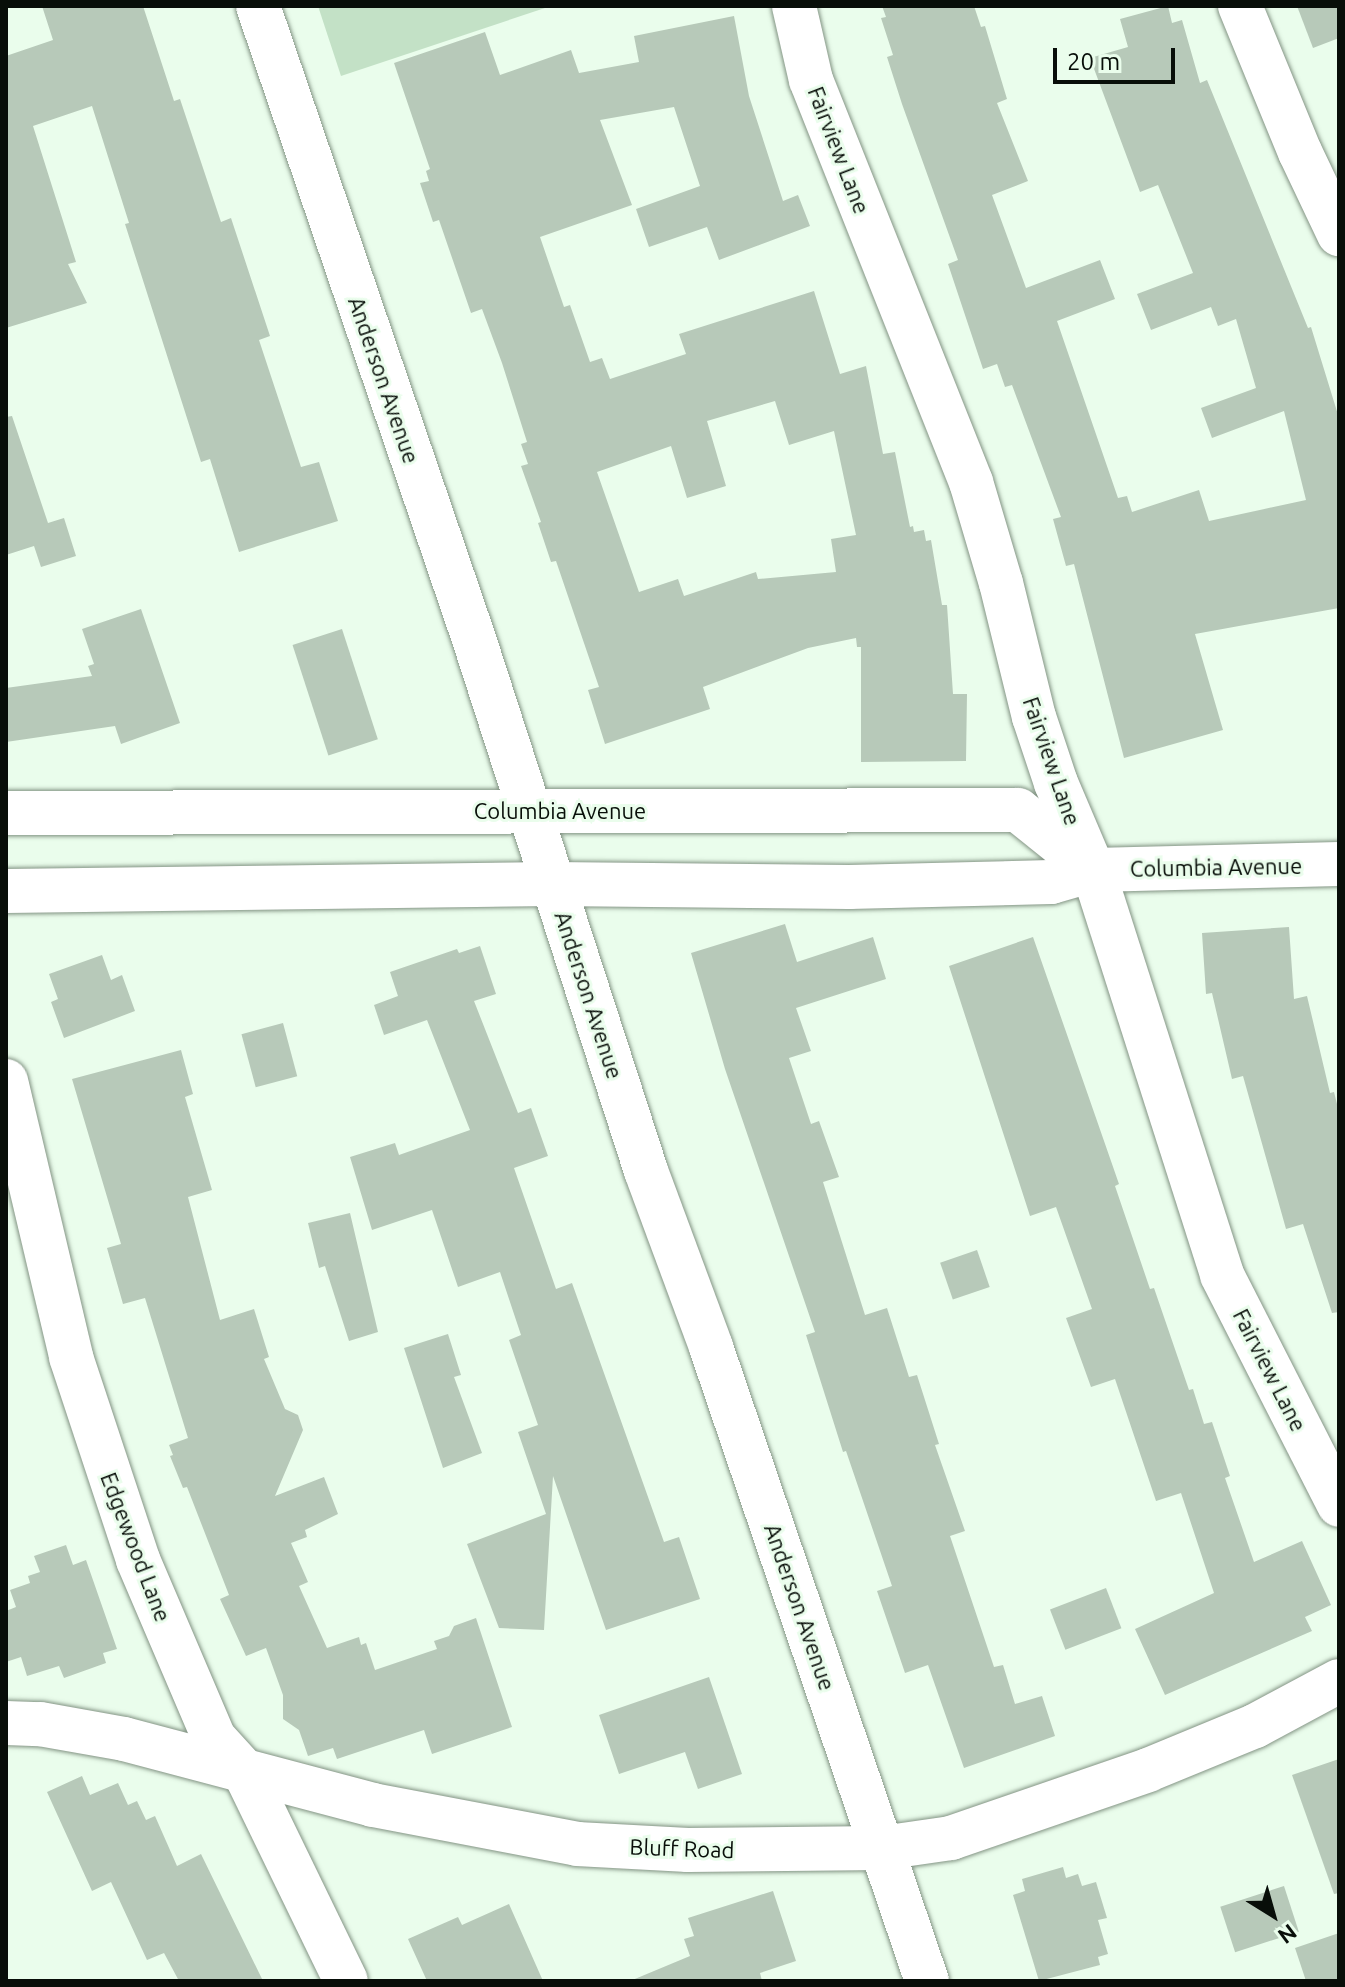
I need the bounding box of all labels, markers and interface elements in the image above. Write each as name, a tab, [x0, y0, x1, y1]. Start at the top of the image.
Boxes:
scale bar	[1057, 32, 1179, 82]
text: 20 m	[1067, 48, 1120, 75]
street label: Fairview Lane	[803, 83, 875, 217]
street label: Anderson Avenue	[343, 293, 425, 467]
street label: Fairview Lane	[1018, 693, 1086, 829]
street label: Columbia Avenue	[474, 798, 646, 824]
street label: Columbia Avenue	[1130, 852, 1302, 882]
street label: Anderson Avenue	[550, 908, 628, 1082]
street label: Fairview Lane	[1228, 1304, 1312, 1436]
street label: Edgewood Lane	[95, 1469, 177, 1625]
street label: Anderson Avenue	[759, 1520, 841, 1694]
street label: Bluff Road	[629, 1833, 735, 1863]
north arrow	[1233, 1875, 1313, 1955]
text: N	[1274, 1920, 1302, 1949]

